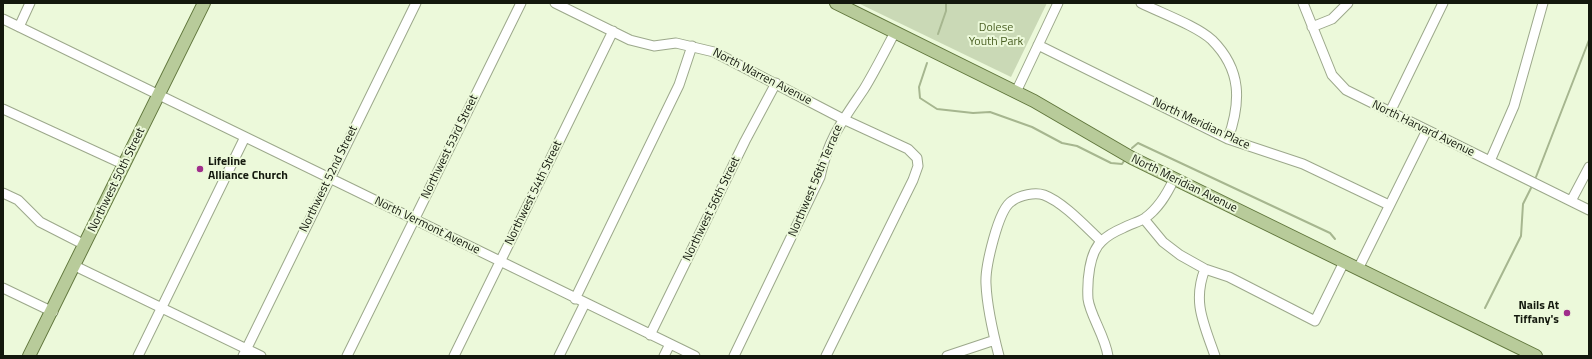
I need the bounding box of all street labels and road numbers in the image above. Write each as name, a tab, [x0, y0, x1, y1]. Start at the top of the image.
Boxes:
street label: North Warren Avenue	[710, 46, 814, 108]
street label: Northwest 53rd Street	[419, 93, 481, 201]
street label: North Meridian Place	[1150, 95, 1252, 153]
street label: North Harvard Avenue	[1369, 98, 1477, 160]
street label: Northwest 52nd Street	[297, 123, 361, 235]
street label: Northwest 56th Terrace	[786, 123, 846, 239]
street label: Northwest 50th Street	[85, 125, 149, 235]
street label: Northwest 54th Street	[502, 138, 566, 248]
street label: North Meridian Avenue	[1129, 152, 1239, 216]
street label: Northwest 56th Street	[680, 154, 744, 264]
street label: North Vermont Avenue	[372, 194, 482, 258]

